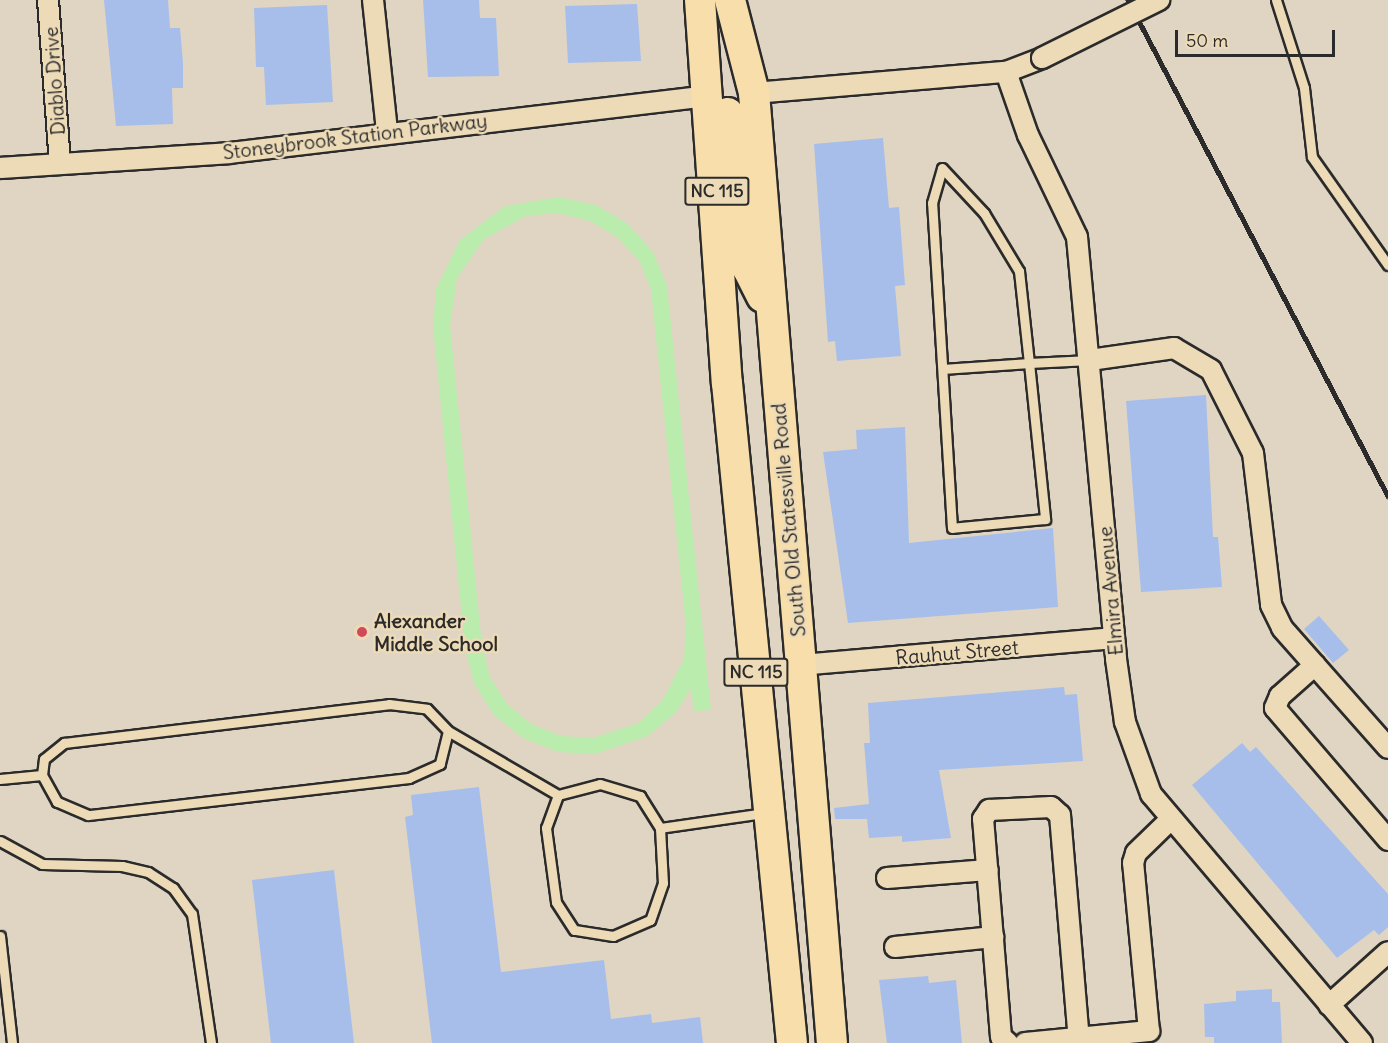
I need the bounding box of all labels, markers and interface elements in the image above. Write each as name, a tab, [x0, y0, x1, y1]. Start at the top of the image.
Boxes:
scale bar	[1178, 18, 1338, 56]
street label: Diablo Drive	[38, 26, 70, 136]
text: 50 m	[1186, 29, 1228, 52]
street label: Stoneybrook Station Parkway	[221, 108, 489, 164]
road number: NC 115	[684, 176, 750, 206]
street label: South Old Statesville Road	[766, 402, 810, 638]
street label: Elmira Avenue	[1092, 525, 1128, 657]
place label: Alexander Middle School	[374, 608, 498, 655]
marker: Alexander Middle School	[355, 625, 369, 639]
street label: Rauhut Street	[894, 635, 1020, 669]
road number: NC 115	[723, 657, 789, 687]

